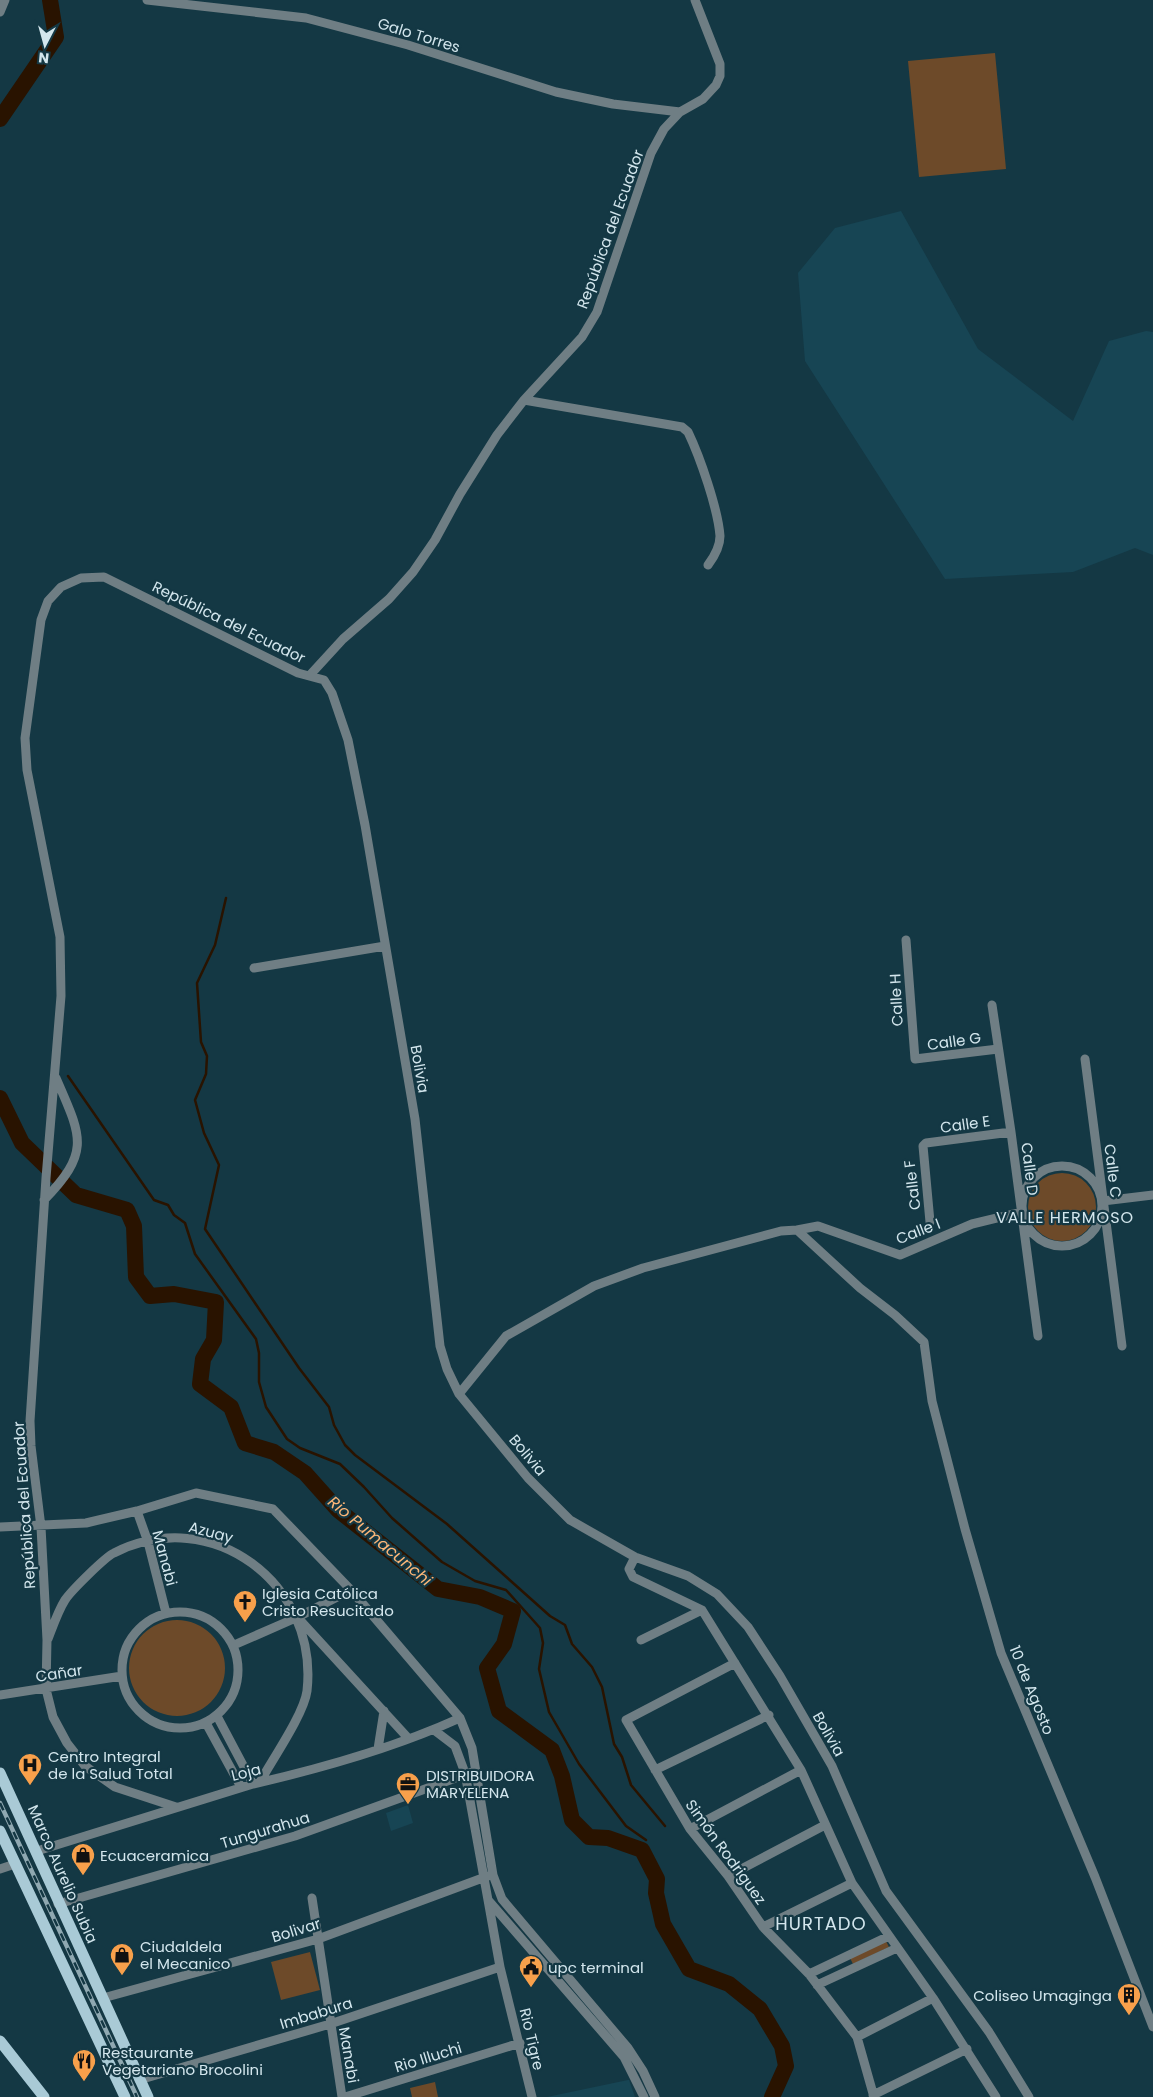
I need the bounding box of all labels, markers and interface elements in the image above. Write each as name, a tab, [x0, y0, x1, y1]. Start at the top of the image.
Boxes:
street label: Galo Torres	[375, 13, 463, 58]
north arrow	[20, 20, 70, 70]
text: N	[37, 47, 50, 68]
street label: República del Ecuador	[571, 146, 649, 312]
street label: República del Ecuador	[149, 576, 309, 668]
street label: Calle H	[884, 973, 908, 1027]
street label: Calle G	[926, 1027, 983, 1055]
street label: Bolivia	[405, 1043, 435, 1095]
street label: Calle E	[939, 1110, 991, 1138]
street label: Calle D	[1016, 1141, 1044, 1197]
street label: Calle C	[1099, 1143, 1127, 1199]
street label: Calle F	[898, 1158, 925, 1211]
district label: VALLE HERMOSO	[996, 1206, 1134, 1229]
street label: Calle I	[893, 1213, 943, 1249]
street label: República del Ecuador	[8, 1420, 40, 1590]
street label: Bolivia	[504, 1430, 552, 1480]
water label: Rio Pumacunchi	[323, 1491, 438, 1592]
street label: Azuay	[186, 1516, 236, 1548]
street label: Manabi	[148, 1528, 182, 1588]
place label: Iglesia Católica Cristo Resucitado	[262, 1583, 394, 1621]
church icon: Iglesia Católica Cristo Resucitado	[232, 1589, 258, 1623]
street label: 10 de Agosto	[1005, 1642, 1059, 1738]
street label: Cañar	[34, 1659, 84, 1687]
street label: Bolivia	[808, 1708, 850, 1760]
place label: Centro Integral de la Salud Total	[48, 1746, 173, 1784]
hospital icon: Centro Integral de la Salud Total	[17, 1752, 43, 1786]
street label: Loja	[229, 1758, 263, 1786]
place label: DISTRIBUIDORA MARYELENA	[426, 1765, 535, 1803]
office icon: DISTRIBUIDORA MARYELENA	[395, 1771, 421, 1805]
street label: Simón Rodriguez	[681, 1795, 771, 1909]
street label: Marco Aurelio Subia	[23, 1802, 103, 1946]
street label: Tungurahua	[218, 1806, 312, 1854]
shop icon: Ecuaceramica	[70, 1842, 96, 1876]
place label: Ecuaceramica	[100, 1845, 209, 1866]
district label: HURTADO	[775, 1911, 867, 1936]
street label: Bolivar	[269, 1912, 324, 1947]
place label: Ciudaldela el Mecanico	[140, 1936, 230, 1974]
shop icon: Ciudaldela el Mecanico	[109, 1942, 135, 1976]
public building icon: upc terminal	[518, 1954, 544, 1988]
place label: upc terminal	[548, 1957, 644, 1978]
building icon: Coliseo Umaginga	[1116, 1982, 1142, 2016]
place label: Coliseo Umaginga	[973, 1985, 1112, 2006]
street label: Imbabura	[277, 1992, 355, 2034]
street label: Rio Tigre	[515, 2006, 549, 2072]
street label: Manabi	[334, 2025, 364, 2085]
street label: Rio Illuchi	[392, 2037, 464, 2077]
place label: Restaurante Vegetariano Brocolini	[102, 2042, 263, 2080]
restaurant icon: Restaurante Vegetariano Brocolini	[71, 2048, 97, 2082]

